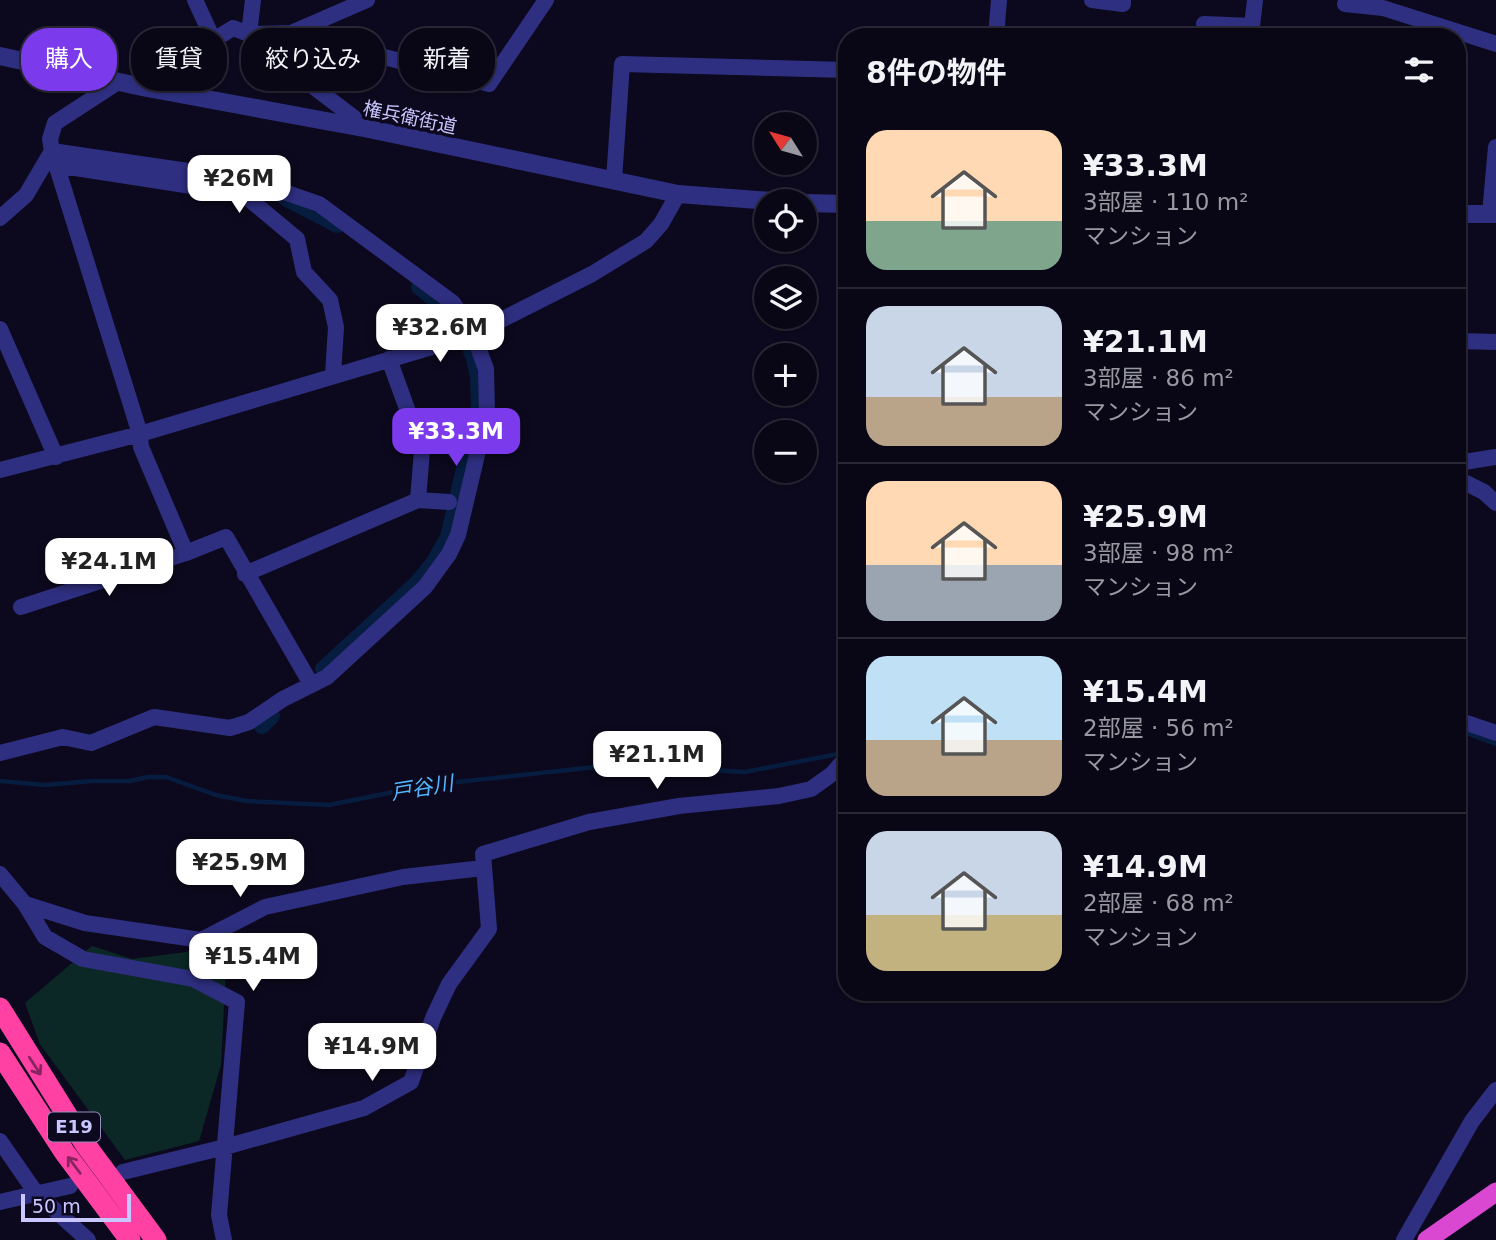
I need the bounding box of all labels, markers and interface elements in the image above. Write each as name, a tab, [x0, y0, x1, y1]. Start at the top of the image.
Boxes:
chip: 購入	[21, 28, 117, 91]
chip: 賃貸	[131, 28, 227, 91]
chip: 絞り込み	[241, 28, 385, 91]
chip: 新着	[399, 28, 495, 91]
icon: filters	[1400, 51, 1438, 89]
text: 8件の物件	[866, 55, 1007, 90]
street label: 権兵衛街道	[361, 96, 459, 138]
north arrow	[754, 112, 817, 175]
map controls	[754, 112, 817, 483]
text: ¥33.3M	[1083, 148, 1208, 183]
pin: ¥26M	[198, 156, 280, 215]
icon: home	[922, 158, 1006, 242]
text: ¥26M	[204, 165, 274, 191]
button: locate	[754, 189, 817, 252]
text: 3部屋 · 110 m²	[1083, 189, 1248, 215]
text: マンション	[1083, 223, 1198, 249]
button: layers	[754, 266, 817, 329]
pin: ¥32.6M	[383, 304, 497, 364]
text: ¥32.6M	[392, 314, 488, 340]
text: ¥21.1M	[1083, 324, 1208, 359]
icon: home	[922, 334, 1006, 418]
button: +	[754, 343, 817, 406]
text: 3部屋 · 86 m²	[1083, 365, 1234, 391]
text: マンション	[1083, 399, 1198, 425]
pin: ¥33.3M	[399, 408, 513, 468]
text: ¥33.3M	[408, 418, 504, 444]
button: −	[754, 420, 817, 483]
text: ¥25.9M	[1083, 499, 1208, 534]
icon: home	[922, 509, 1006, 593]
pin: ¥24.1M	[52, 538, 166, 598]
text: 3部屋 · 98 m²	[1083, 540, 1234, 566]
text: ¥24.1M	[61, 548, 157, 574]
text: マンション	[1083, 574, 1198, 600]
text: ¥15.4M	[1083, 674, 1208, 709]
icon: home	[922, 684, 1006, 768]
text: 2部屋 · 56 m²	[1083, 715, 1234, 741]
pin: ¥21.1M	[600, 732, 714, 791]
text: ¥21.1M	[609, 741, 705, 767]
text: マンション	[1083, 749, 1198, 775]
water label: 戸谷川	[389, 771, 457, 805]
pin: ¥25.9M	[183, 839, 297, 899]
text: ¥25.9M	[192, 849, 288, 875]
text: ¥14.9M	[1083, 849, 1208, 884]
icon: home	[922, 859, 1006, 943]
text: 2部屋 · 68 m²	[1083, 890, 1234, 916]
text: マンション	[1083, 924, 1198, 950]
pin: ¥15.4M	[196, 934, 310, 993]
text: ¥15.4M	[205, 943, 301, 969]
pin: ¥14.9M	[315, 1024, 429, 1083]
text: ¥14.9M	[324, 1033, 420, 1059]
one-way arrow	[28, 1056, 43, 1075]
road number: E19	[48, 1112, 100, 1142]
one-way arrow	[67, 1157, 82, 1175]
scale bar	[21, 1191, 131, 1223]
text: 50 m	[32, 1195, 81, 1217]

